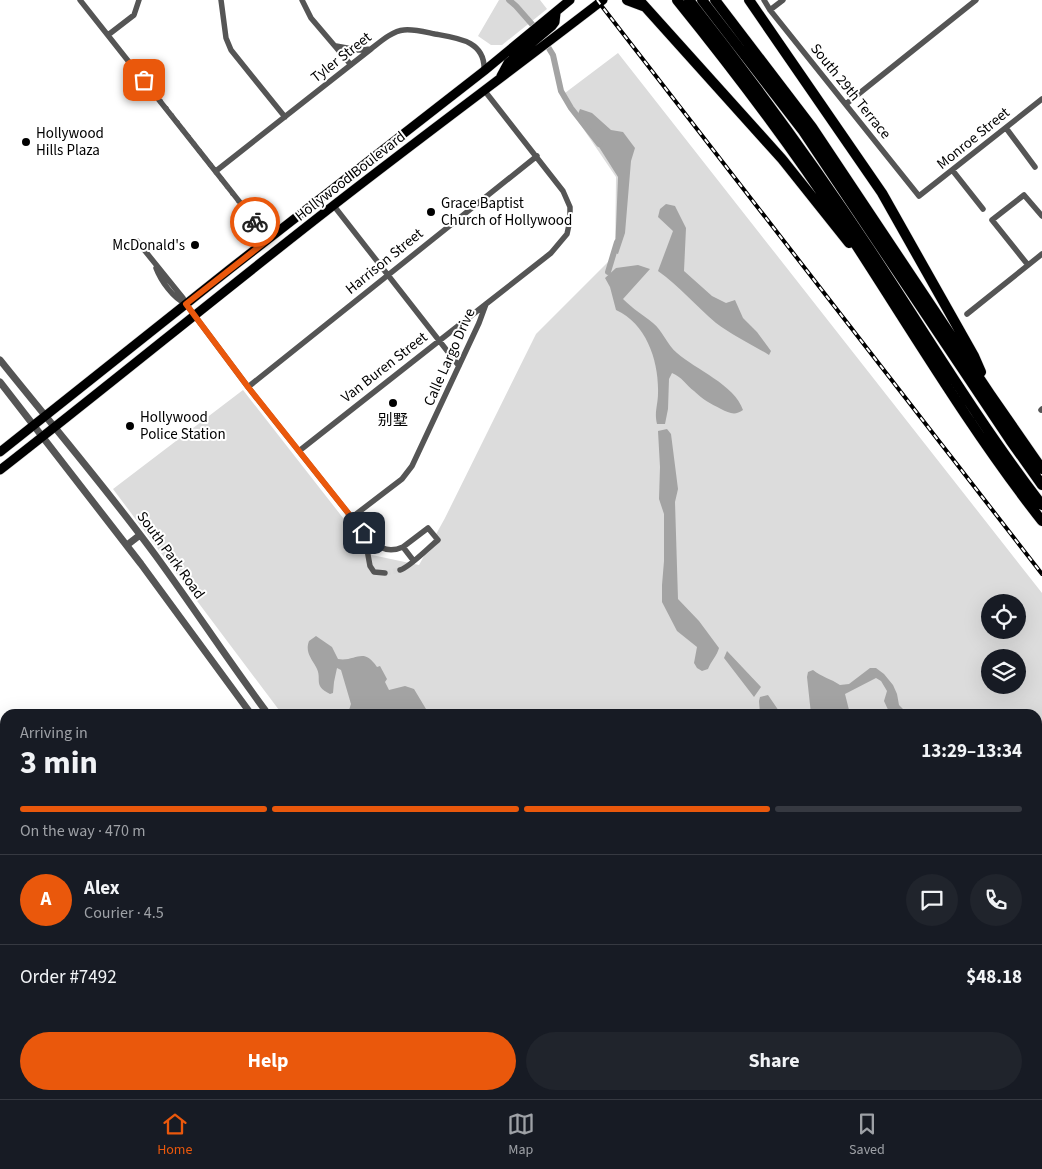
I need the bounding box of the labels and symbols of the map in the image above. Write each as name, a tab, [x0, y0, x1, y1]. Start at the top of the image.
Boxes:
street label: Tyler Street	[307, 27, 376, 88]
street label: South 29th Terrace	[805, 39, 896, 144]
pin	[123, 59, 165, 101]
street label: Monroe Street	[932, 102, 1014, 174]
place label: Hollywood Hills Plaza	[36, 123, 104, 161]
street label: Hollywood Boulevard	[291, 127, 410, 226]
marker: Hollywood Hills Plaza	[20, 136, 32, 148]
place label: Grace Baptist Church of Hollywood	[441, 193, 572, 231]
courier	[230, 197, 280, 247]
marker: Grace Baptist Church of Hollywood	[425, 206, 437, 218]
street label: Harrison Street	[341, 223, 428, 299]
place label: McDonald's	[112, 235, 185, 256]
marker: McDonald's	[189, 239, 201, 251]
street label: Calle Largo Drive	[418, 305, 480, 409]
street label: Van Buren Street	[337, 327, 432, 408]
marker: 别墅	[387, 397, 399, 409]
place label: Hollywood Police Station	[140, 407, 226, 445]
place label: 别墅	[378, 410, 408, 431]
marker: Hollywood Police Station	[124, 420, 136, 432]
street label: South Park Road	[132, 507, 210, 603]
pin	[343, 512, 385, 554]

